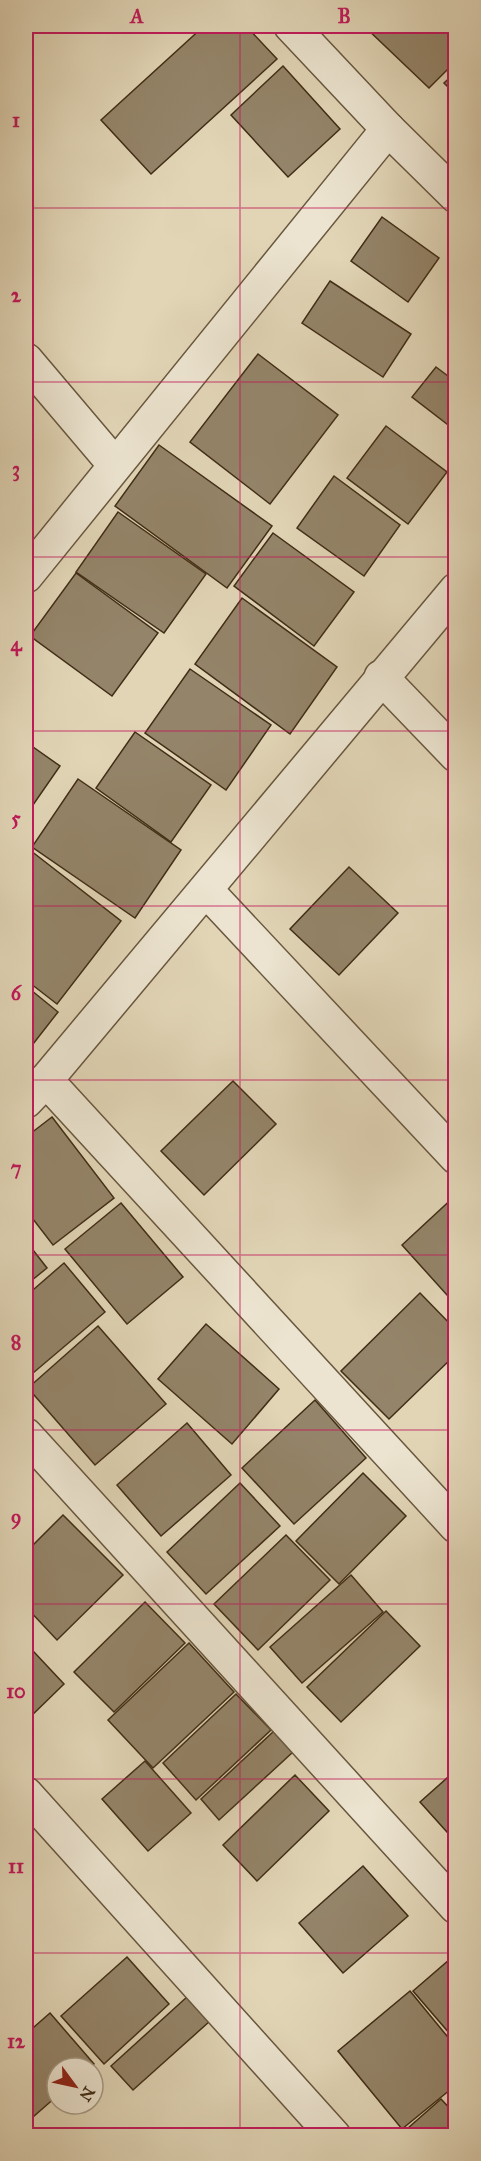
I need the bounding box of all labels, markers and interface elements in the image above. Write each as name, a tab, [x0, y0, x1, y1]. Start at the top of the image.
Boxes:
text: A	[128, 4, 144, 28]
text: B	[337, 4, 351, 28]
text: 1	[12, 108, 20, 132]
text: 2	[11, 283, 22, 307]
text: 3	[12, 457, 20, 482]
text: 4	[10, 632, 22, 657]
text: 5	[11, 806, 21, 830]
text: 6	[11, 981, 23, 1005]
text: 7	[11, 1156, 22, 1180]
text: 8	[11, 1330, 21, 1354]
text: 9	[11, 1505, 21, 1530]
text: 10	[6, 1679, 26, 1703]
text: 11	[8, 1854, 24, 1878]
text: 12	[7, 2029, 26, 2053]
north arrow	[45, 2056, 105, 2116]
text: N	[75, 2083, 99, 2105]

